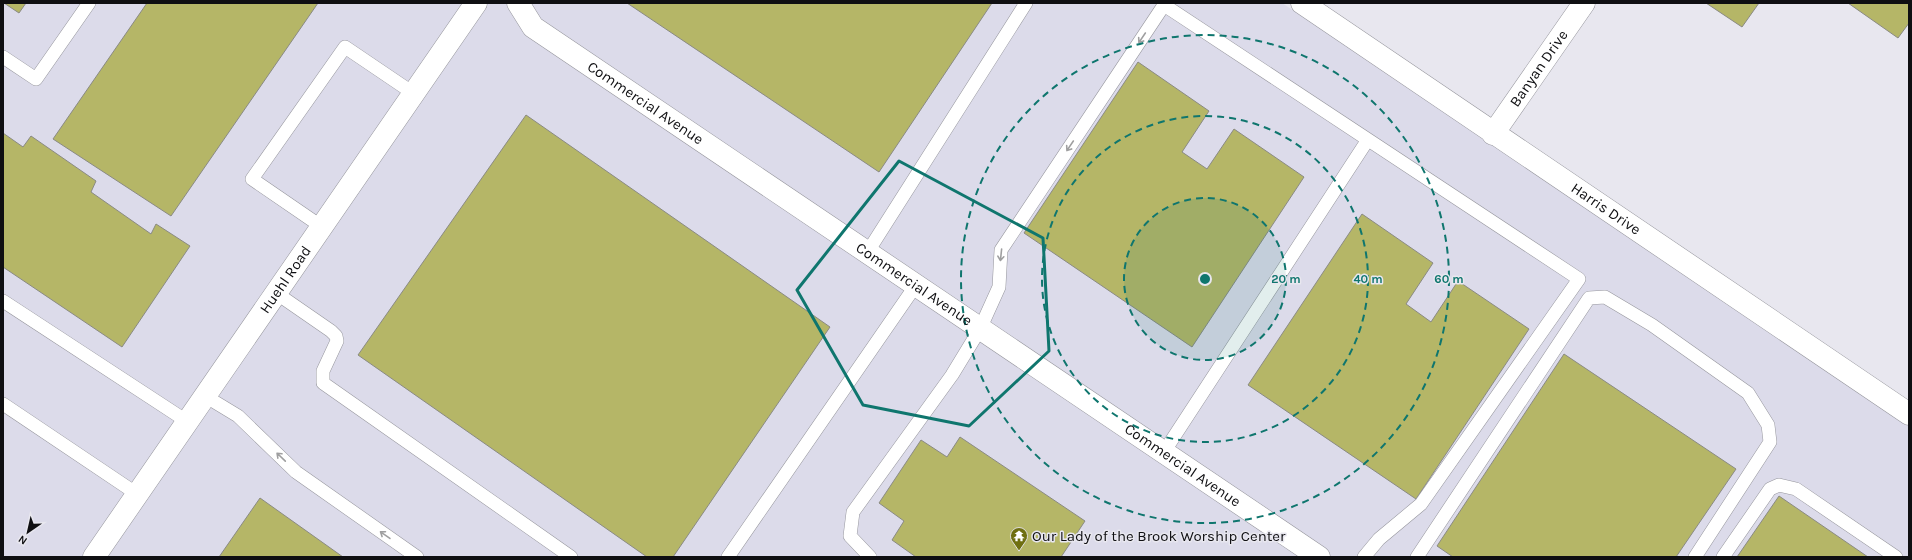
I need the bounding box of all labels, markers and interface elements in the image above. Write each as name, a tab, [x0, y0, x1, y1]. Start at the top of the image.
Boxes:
street label: Banyan Drive	[1506, 26, 1572, 110]
one-way arrow	[1138, 32, 1146, 43]
street label: Commercial Avenue	[584, 57, 707, 148]
one-way arrow	[1066, 140, 1074, 151]
street label: Harris Drive	[1568, 179, 1644, 239]
street label: Commercial Avenue	[853, 238, 976, 330]
street label: Huehl Road	[256, 242, 315, 317]
one-way arrow	[997, 248, 1005, 261]
centre of rings	[1198, 272, 1212, 286]
text: 20 m	[1271, 272, 1301, 286]
text: 40 m	[1353, 272, 1383, 286]
text: 60 m	[1434, 272, 1464, 286]
street label: Commercial Avenue	[1121, 420, 1244, 511]
one-way arrow	[276, 453, 286, 462]
north arrow	[8, 512, 48, 552]
temple icon: Our Lady of the Brook Worship Center	[1009, 526, 1029, 551]
place label: Our Lady of the Brook Worship Center	[1032, 527, 1286, 545]
one-way arrow	[380, 531, 391, 539]
text: N	[16, 532, 30, 547]

